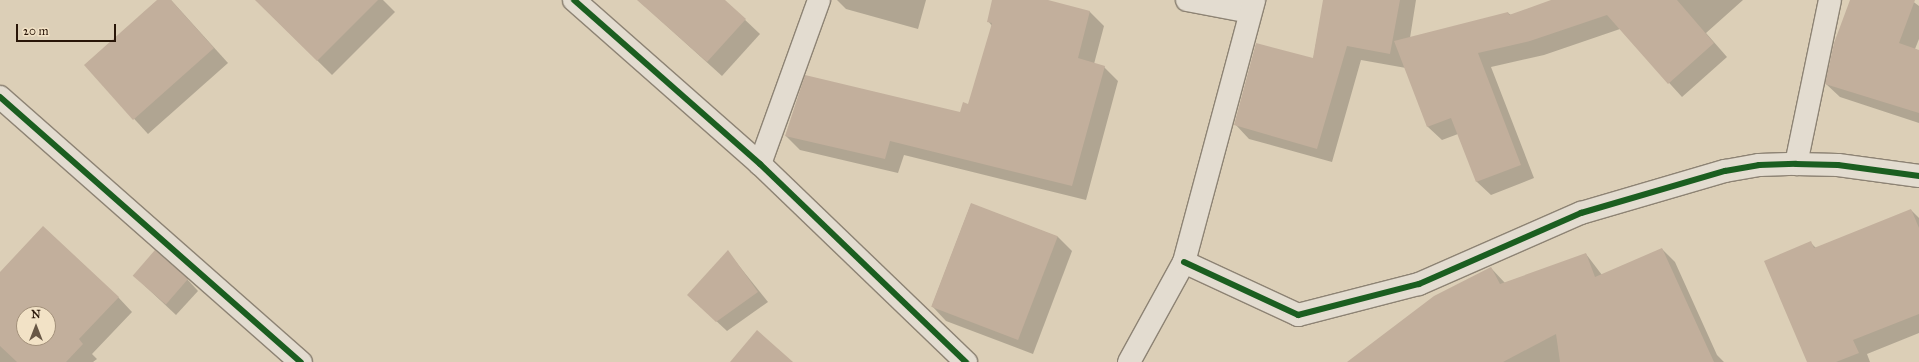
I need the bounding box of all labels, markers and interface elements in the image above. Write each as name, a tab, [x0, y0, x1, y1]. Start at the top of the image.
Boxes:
scale bar	[18, 16, 118, 42]
text: 20 m	[23, 24, 49, 38]
north arrow	[16, 306, 56, 346]
text: N	[31, 308, 41, 321]

